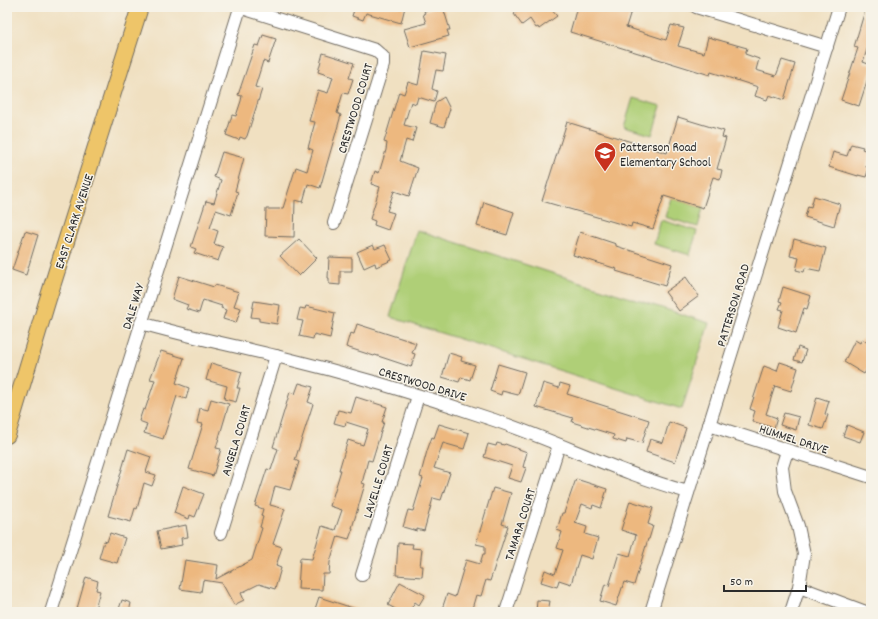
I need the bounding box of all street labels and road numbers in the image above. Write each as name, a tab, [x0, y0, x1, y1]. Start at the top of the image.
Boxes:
street label: CRESTWOOD COURT	[334, 61, 379, 156]
street label: EAST CLARK AVENUE	[51, 172, 100, 272]
street label: PATTERSON ROAD	[713, 262, 756, 350]
street label: DALE WAY	[118, 280, 151, 332]
street label: CRESTWOOD DRIVE	[376, 363, 469, 408]
street label: ANGELA COURT	[218, 403, 257, 478]
street label: HUMMEL DRIVE	[756, 420, 830, 461]
street label: LAVELLE COURT	[359, 443, 400, 521]
street label: TAMARA COURT	[501, 486, 542, 563]

